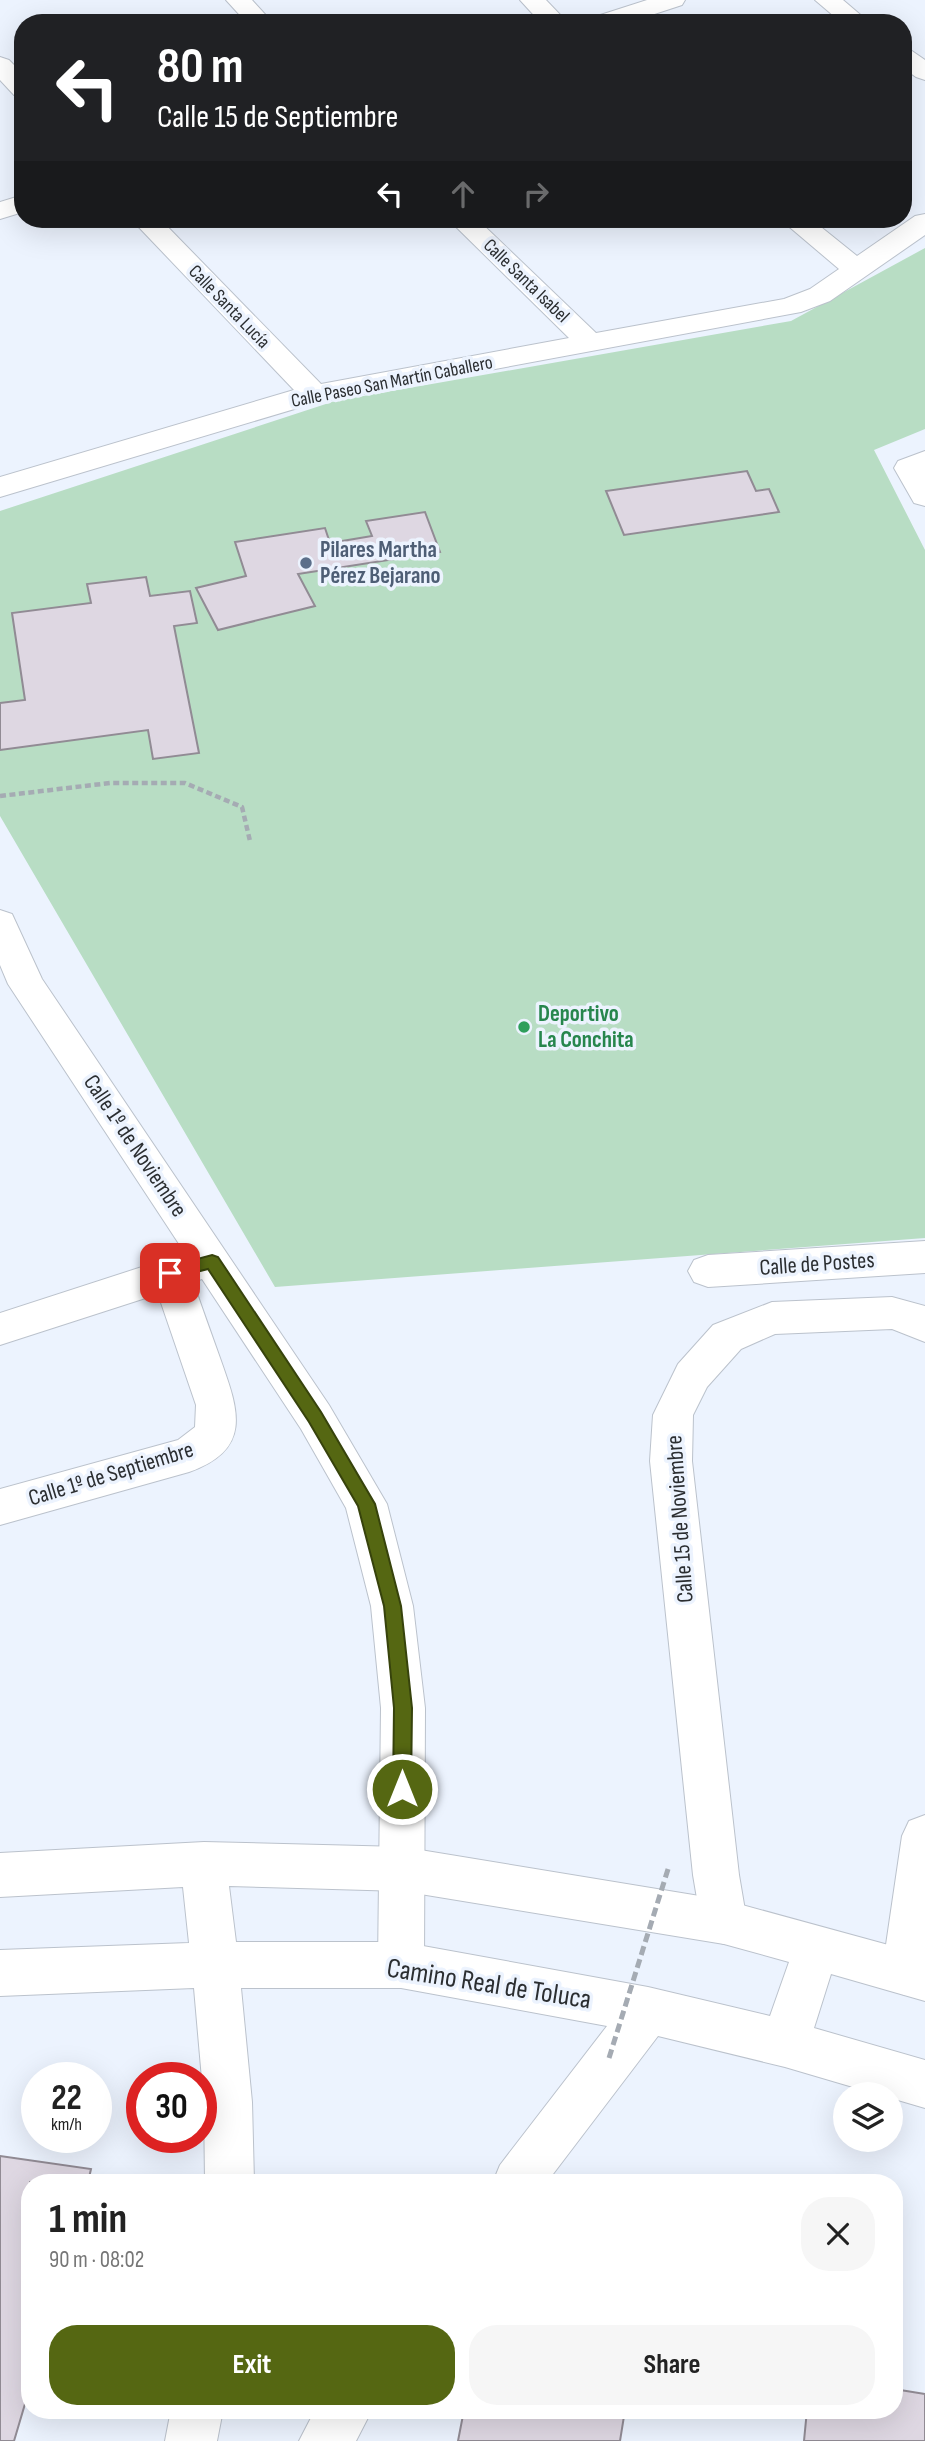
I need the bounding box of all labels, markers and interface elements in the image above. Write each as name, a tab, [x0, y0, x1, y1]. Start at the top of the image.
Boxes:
text: 80 m	[157, 38, 244, 97]
icon: left	[42, 42, 133, 133]
text: Calle 15 de Septiembre	[157, 98, 398, 137]
icon: left	[371, 175, 409, 213]
icon: ahead	[444, 175, 482, 213]
icon: right	[517, 175, 555, 213]
street label: Calle Santa Isabel	[478, 234, 574, 328]
street label: Calle Santa Lucía	[184, 260, 274, 354]
street label: Calle Paseo San Martín Caballero	[289, 351, 495, 413]
place label: Pilares Martha Pérez Bejarano	[320, 536, 441, 590]
marker: Pilares Martha Pérez Bejarano	[298, 555, 314, 571]
place label: Deportivo La Conchita	[538, 1000, 634, 1054]
marker: Deportivo La Conchita	[516, 1019, 532, 1035]
street label: Calle 1º de Noviembre	[77, 1070, 193, 1222]
pin	[140, 1243, 200, 1303]
street label: Calle de Postes	[758, 1246, 876, 1282]
icon: arrive	[151, 1254, 189, 1292]
street label: Calle 15 de Noviembre	[660, 1434, 700, 1604]
street label: Calle 1º de Septiembre	[25, 1436, 197, 1512]
position arrow	[365, 1752, 439, 1826]
street label: Camino Real de Toluca	[384, 1952, 594, 2016]
speed limit sign: 30	[126, 2062, 217, 2153]
text: 22	[51, 2077, 82, 2120]
map controls	[833, 2082, 903, 2152]
button: layers	[833, 2082, 903, 2152]
text: km/h	[51, 2114, 82, 2135]
text: 1 min	[49, 2194, 127, 2245]
button: close	[801, 2197, 875, 2271]
text: 90 m · 08:02	[49, 2246, 144, 2274]
button: Exit	[49, 2325, 455, 2405]
button: Share	[469, 2325, 875, 2405]

